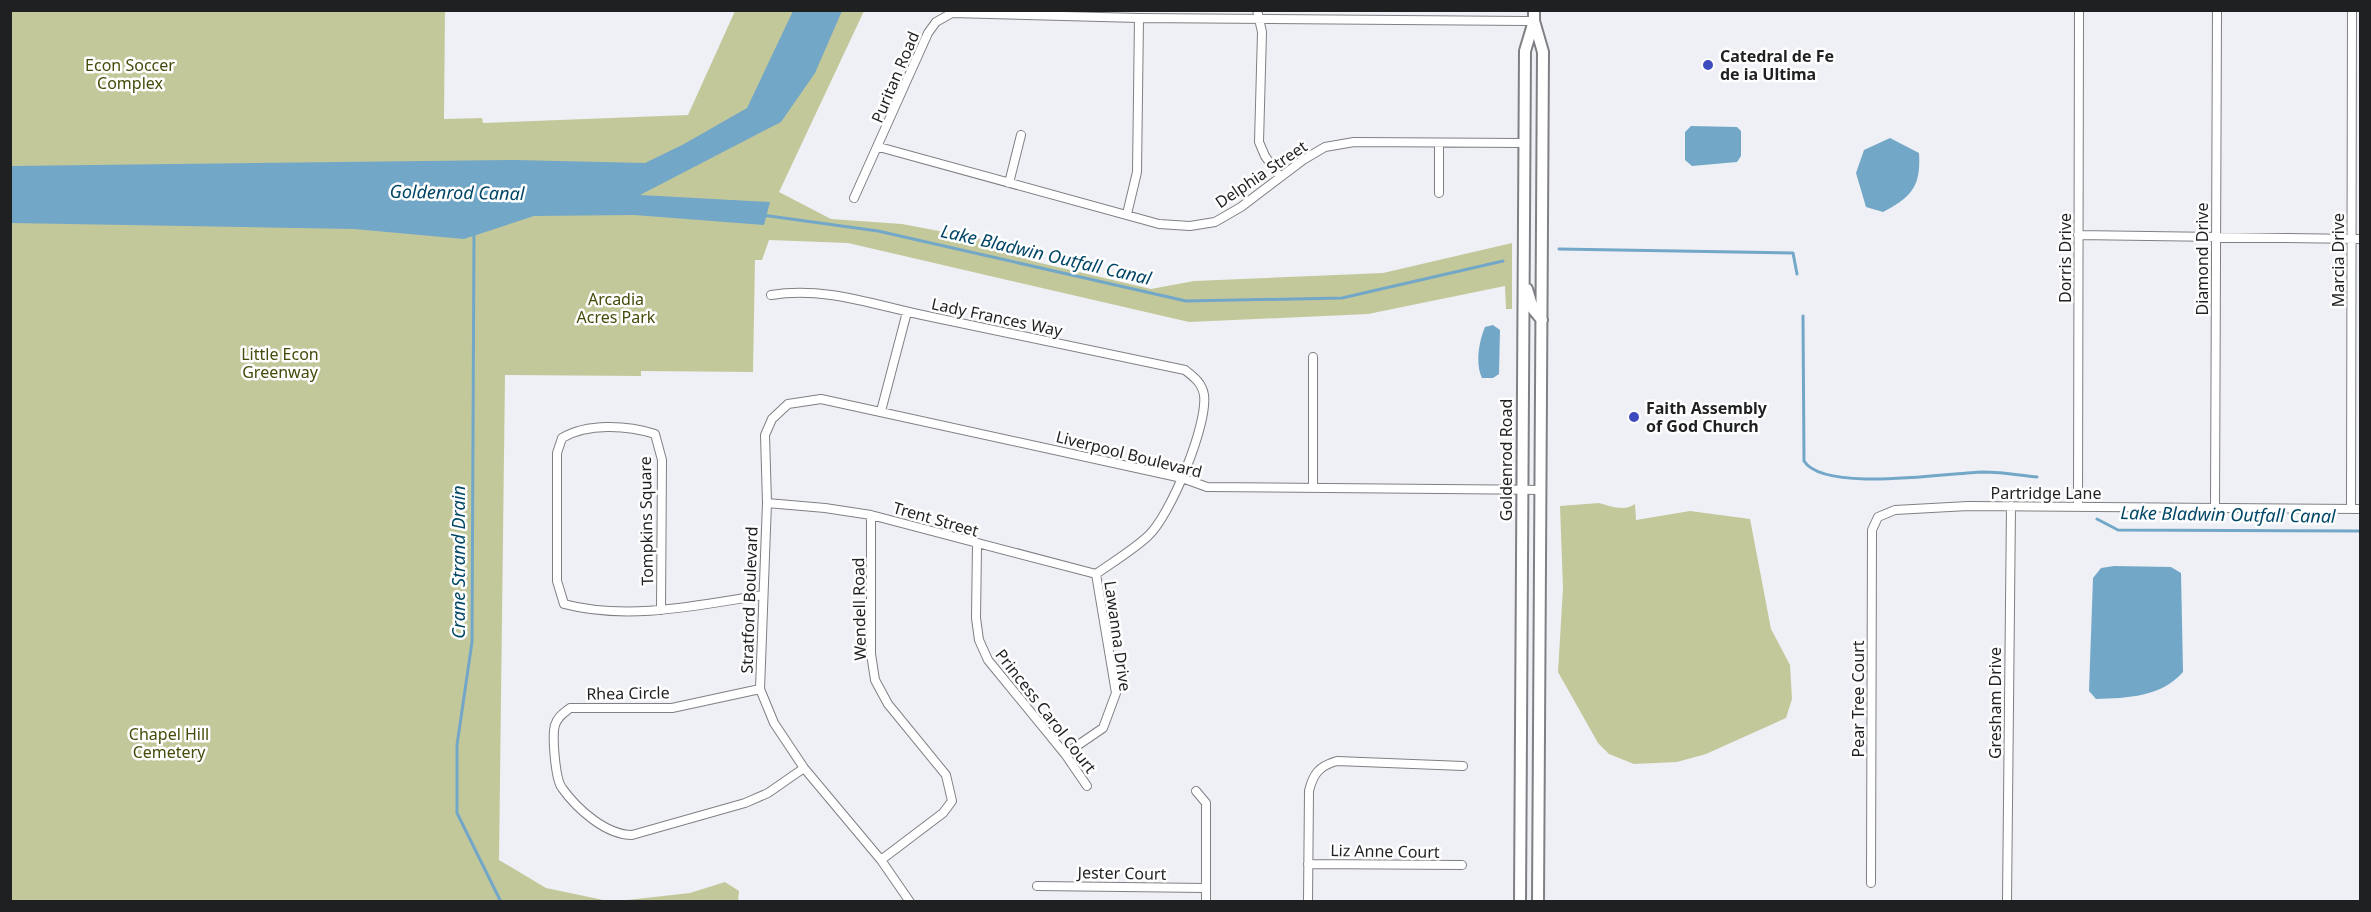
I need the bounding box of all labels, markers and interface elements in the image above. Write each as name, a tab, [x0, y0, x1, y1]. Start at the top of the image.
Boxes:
street label: Puritan Road	[866, 28, 924, 126]
place label: Catedral de Fe de ia Ultima	[1720, 45, 1834, 85]
park label: Econ Soccer Complex	[85, 54, 175, 94]
marker: Catedral de Fe de ia Ultima	[1701, 58, 1715, 72]
street label: Delphia Street	[1211, 135, 1311, 213]
water label: Goldenrod Canal	[389, 179, 525, 205]
street label: Diamond Drive	[2191, 203, 2213, 315]
street label: Dorris Drive	[2054, 213, 2076, 303]
street label: Marcia Drive	[2327, 213, 2349, 307]
water label: Lake Bladwin Outfall Canal	[939, 218, 1154, 290]
park label: Arcadia Acres Park	[577, 288, 656, 328]
street label: Lady Frances Way	[930, 292, 1065, 342]
park label: Little Econ Greenway	[241, 343, 319, 383]
place label: Faith Assembly of God Church	[1646, 397, 1768, 437]
street label: Goldenrod Road	[1495, 399, 1517, 521]
marker: Faith Assembly of God Church	[1627, 410, 1641, 424]
street label: Liverpool Boulevard	[1054, 425, 1204, 483]
street label: Tompkins Square	[634, 456, 658, 586]
street label: Partridge Lane	[1991, 482, 2101, 504]
water label: Crane Strand Drain	[446, 485, 470, 639]
street label: Trent Street	[891, 496, 981, 542]
water label: Lake Bladwin Outfall Canal	[2120, 500, 2336, 528]
street label: Stratford Boulevard	[735, 526, 763, 674]
street label: Wendell Road	[847, 557, 871, 661]
street label: Lawanna Drive	[1099, 579, 1137, 693]
street label: Pear Tree Court	[1847, 640, 1869, 758]
street label: Princess Carol Court	[991, 644, 1102, 778]
street label: Gresham Drive	[1984, 647, 2006, 759]
street label: Rhea Circle	[586, 681, 670, 705]
park label: Chapel Hill Cemetery	[129, 723, 209, 763]
street label: Liz Anne Court	[1330, 839, 1440, 863]
street label: Jester Court	[1075, 861, 1167, 885]

